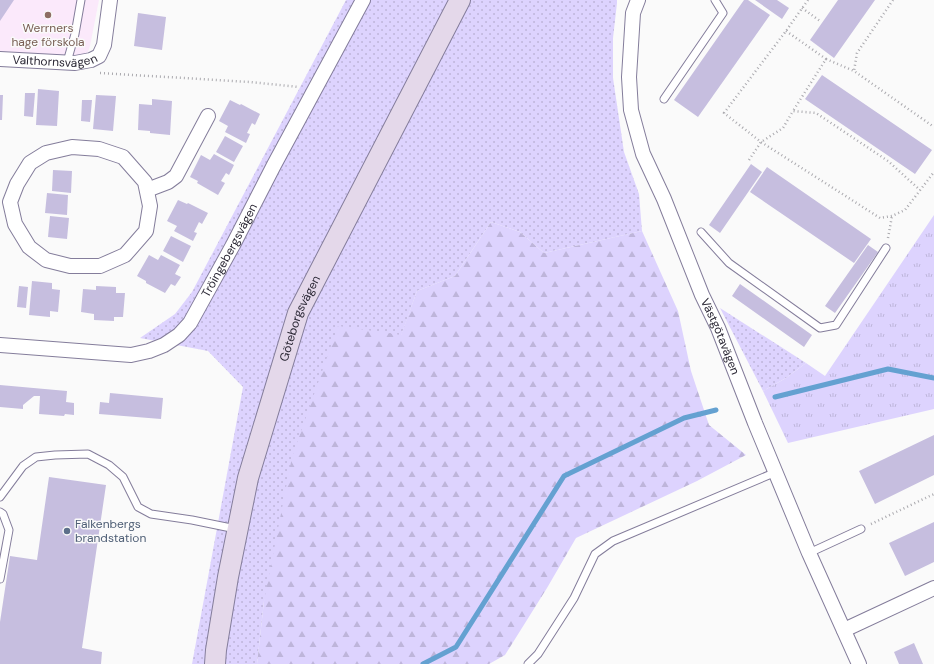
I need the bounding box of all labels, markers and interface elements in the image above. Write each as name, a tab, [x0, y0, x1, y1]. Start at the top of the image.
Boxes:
marker: Werrners hage förskola	[43, 10, 53, 20]
place label: Werrners hage förskola	[11, 20, 85, 50]
street label: Valthornsvägen	[12, 50, 100, 71]
street label: Tröingebergsvägen	[198, 201, 261, 300]
street label: Göteborgsvägen	[276, 273, 324, 363]
street label: Västgötavägen	[697, 296, 743, 377]
place label: Falkenbergs brandstation	[75, 516, 146, 546]
marker: Falkenbergs brandstation	[62, 526, 72, 536]

